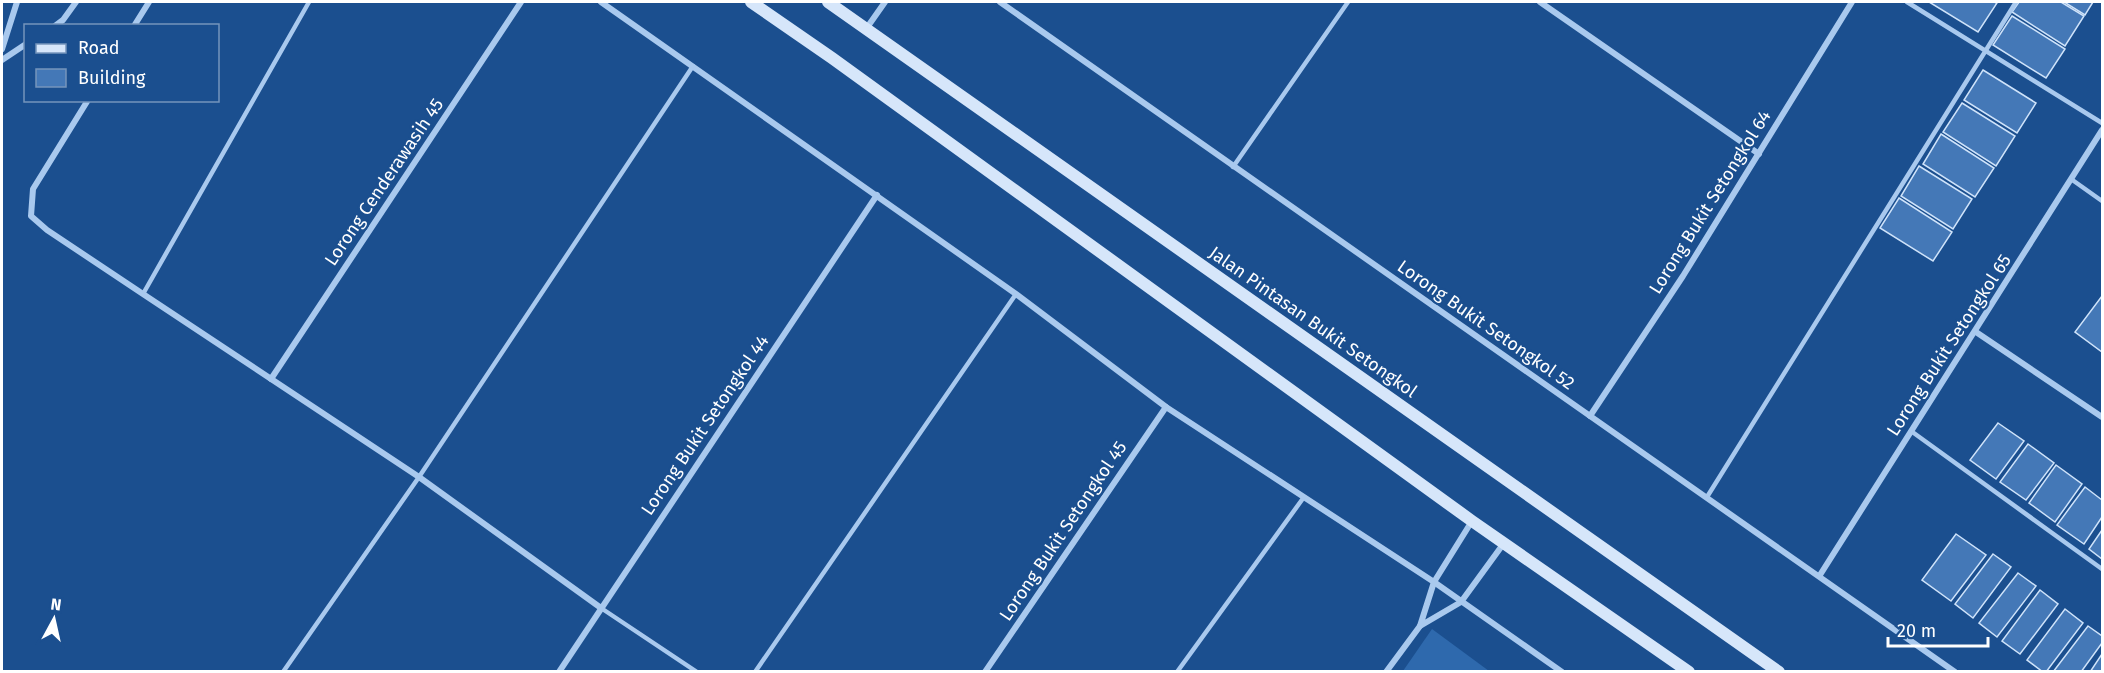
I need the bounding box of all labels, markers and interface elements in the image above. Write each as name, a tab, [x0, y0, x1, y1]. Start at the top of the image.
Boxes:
legend	[24, 24, 219, 102]
text: Road	[78, 37, 120, 59]
text: Building	[78, 67, 146, 89]
street label: Lorong Cenderawasih 45	[320, 94, 448, 270]
street label: Lorong Bukit Setongkol 64	[1644, 106, 1776, 298]
street label: Jalan Pintasan Bukit Setongkol	[1205, 242, 1421, 402]
street label: Lorong Bukit Setongkol 65	[1882, 250, 2016, 440]
street label: Lorong Bukit Setongkol 52	[1393, 255, 1579, 395]
street label: Lorong Bukit Setongkol 44	[636, 330, 774, 519]
street label: Lorong Bukit Setongkol 45	[995, 437, 1131, 625]
north arrow	[24, 589, 84, 649]
text: N	[49, 594, 63, 615]
scale bar	[1888, 610, 1988, 648]
text: 20 m	[1897, 620, 1936, 642]

